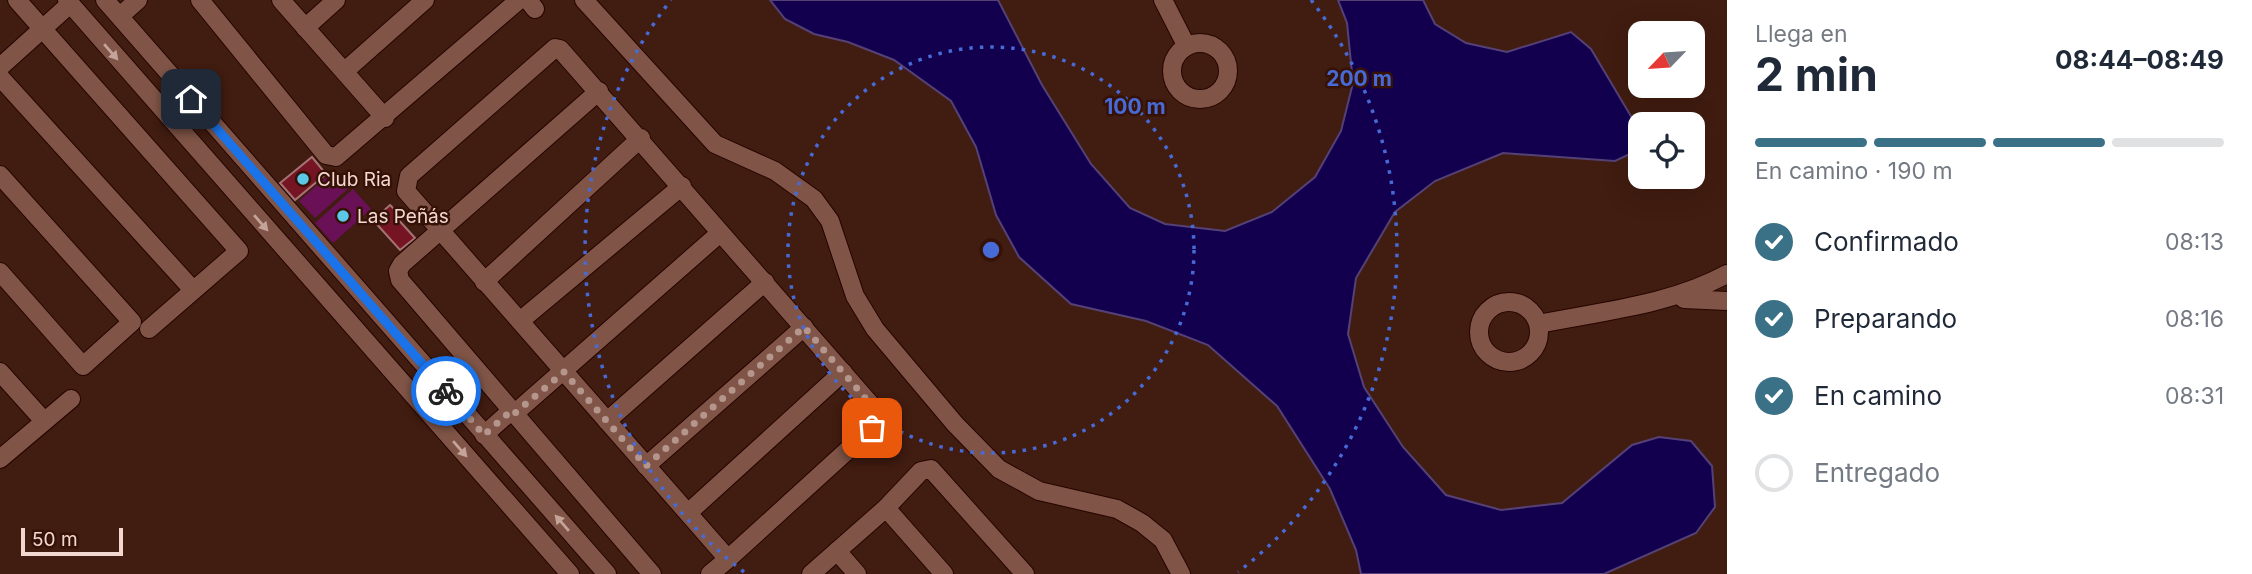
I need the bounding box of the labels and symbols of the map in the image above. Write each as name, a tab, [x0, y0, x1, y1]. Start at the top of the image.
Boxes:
north arrow	[1628, 21, 1704, 98]
one-way arrow	[103, 43, 119, 61]
text: 200 m	[1326, 66, 1392, 91]
pin	[161, 69, 221, 129]
text: 100 m	[1104, 94, 1166, 119]
place label: Club Ria	[317, 168, 391, 191]
marker: Club Ria	[295, 171, 311, 187]
place label: Las Peñás	[357, 205, 449, 228]
marker: Las Peñás	[335, 208, 351, 224]
one-way arrow	[253, 214, 269, 232]
centre of rings	[979, 238, 1003, 262]
courier	[411, 356, 481, 426]
pin	[842, 398, 902, 458]
one-way arrow	[452, 440, 467, 457]
one-way arrow	[555, 514, 570, 531]
scale bar	[21, 525, 122, 557]

